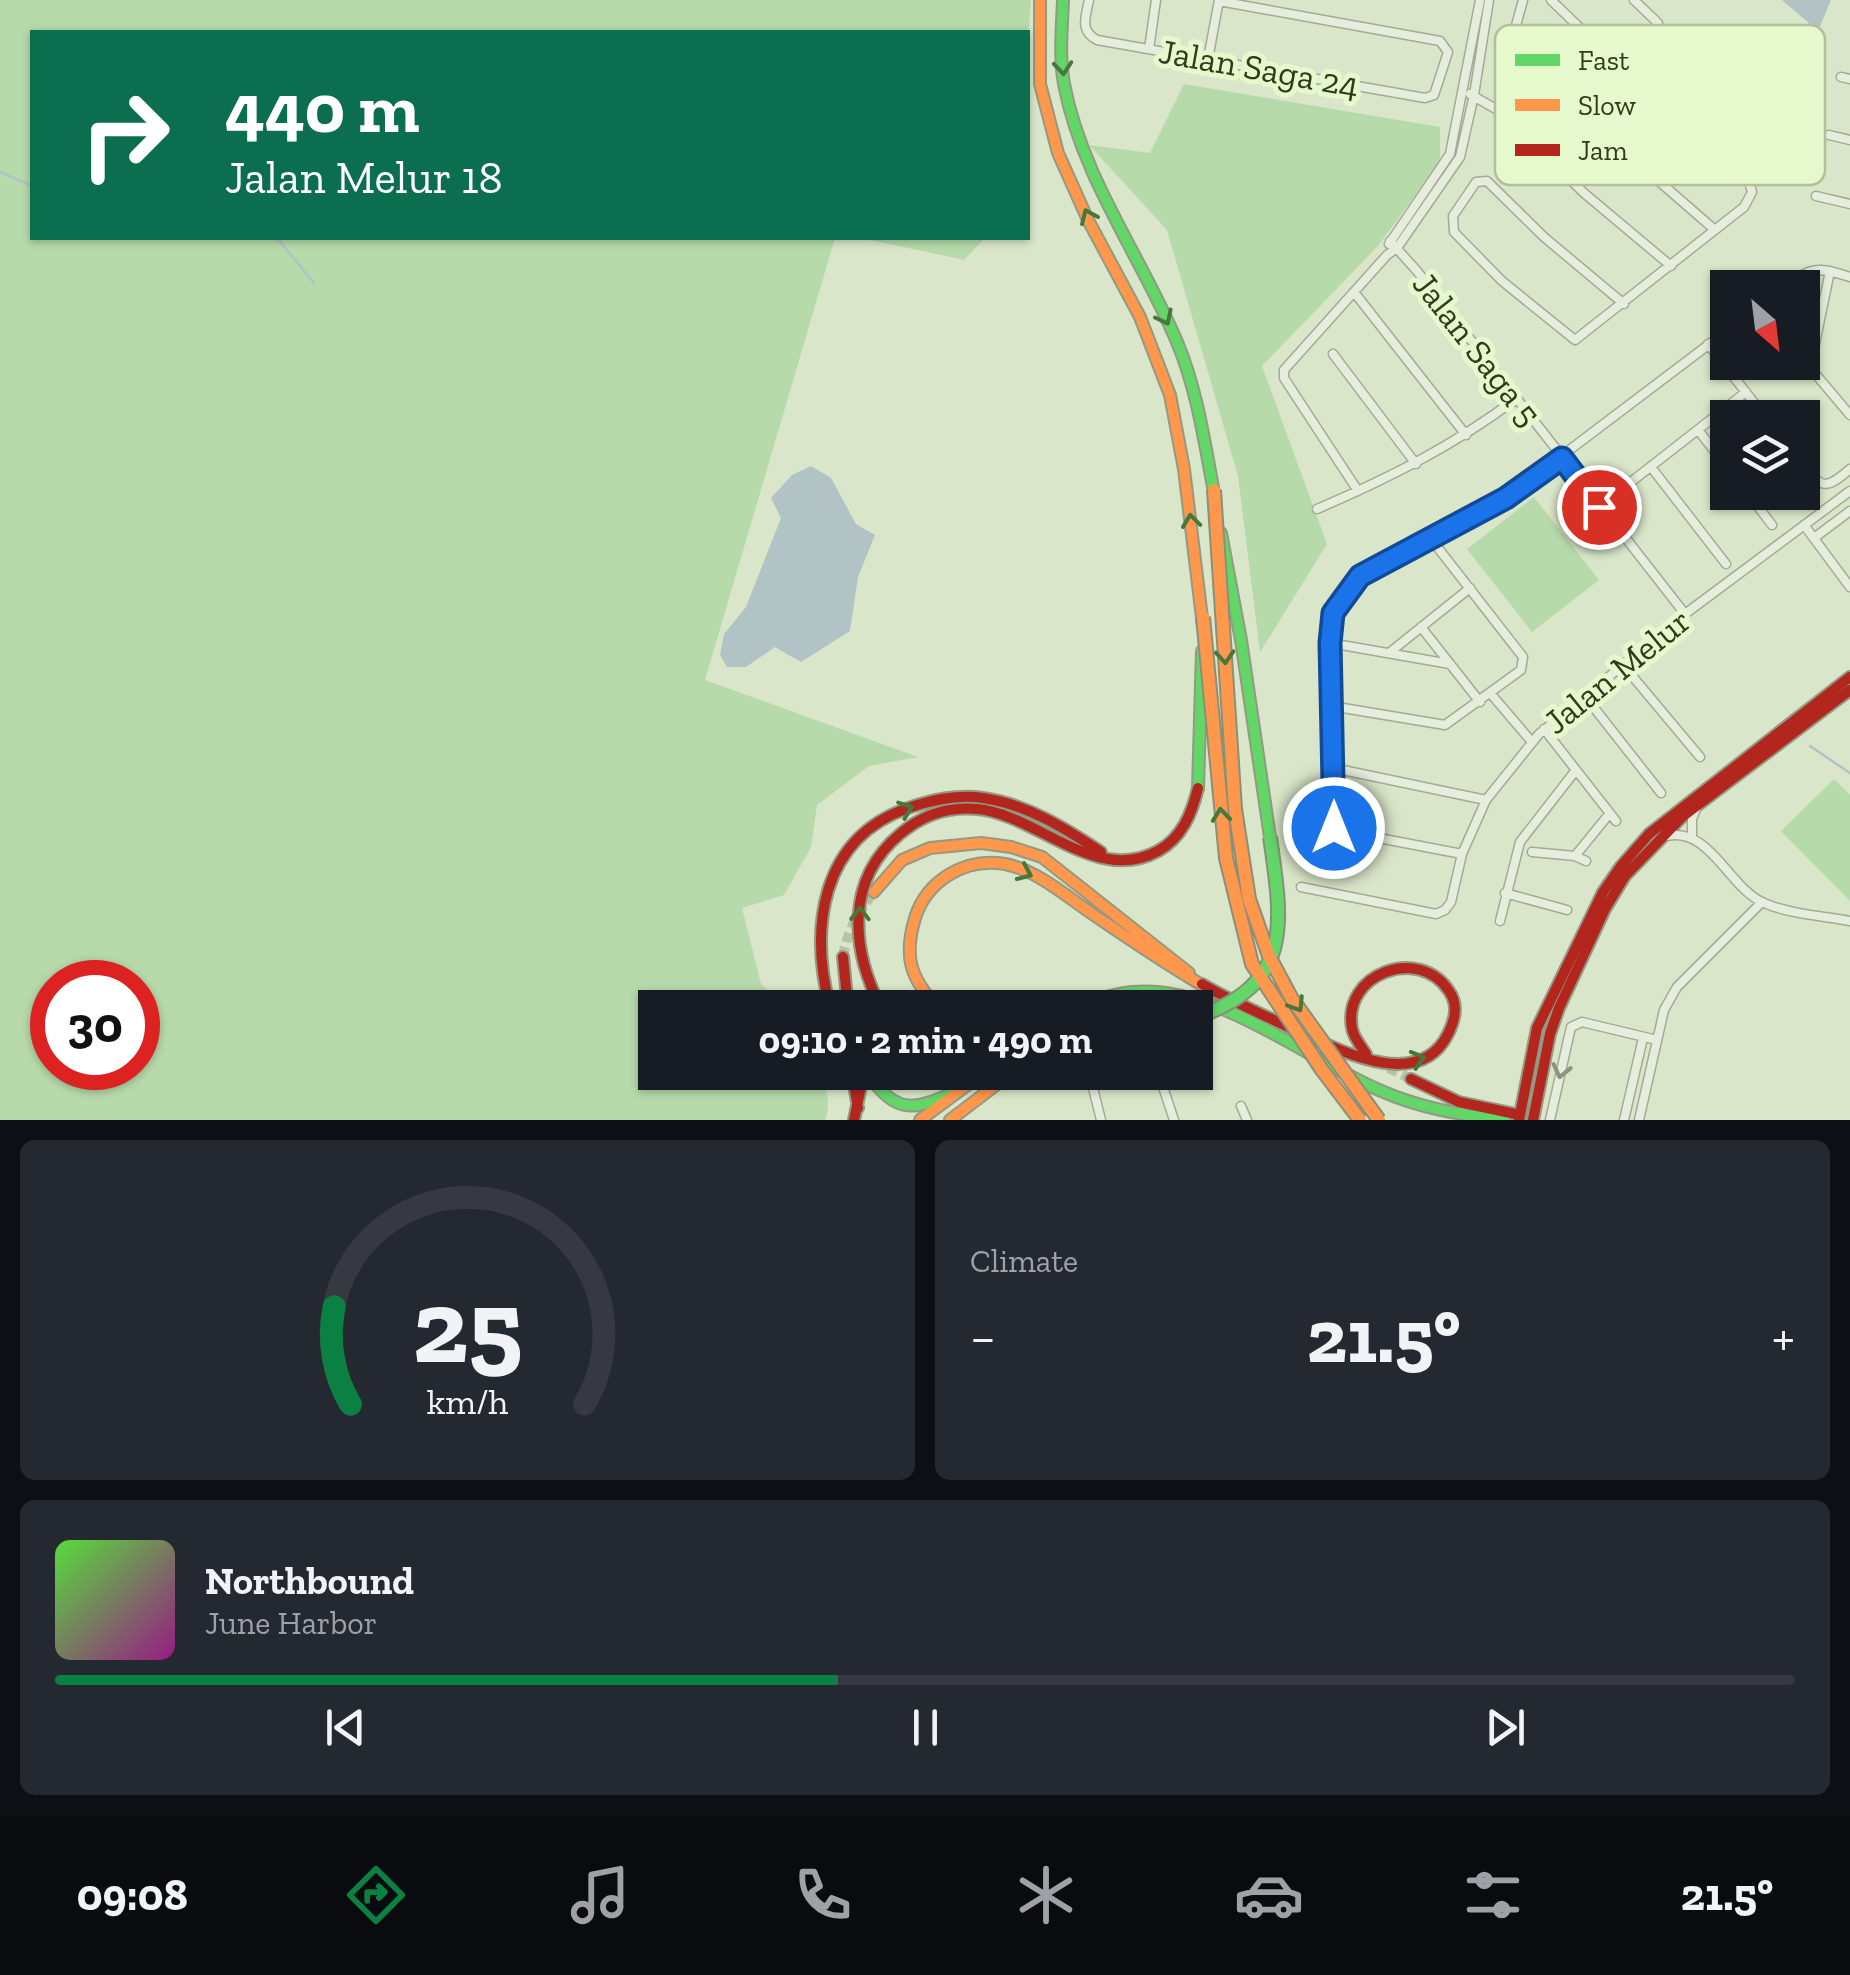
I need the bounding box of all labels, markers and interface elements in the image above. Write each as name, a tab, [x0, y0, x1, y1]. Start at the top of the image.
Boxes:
legend	[1495, 25, 1825, 185]
street label: Jalan Saga 24	[1156, 30, 1362, 106]
text: Fast	[1578, 44, 1630, 77]
one-way arrow	[1052, 61, 1073, 77]
text: 440 m	[225, 66, 420, 150]
icon: right	[60, 70, 190, 200]
text: Slow	[1578, 89, 1636, 122]
text: Jam	[1578, 134, 1628, 167]
text: Jalan Melur 18	[225, 151, 503, 205]
one-way arrow	[1080, 208, 1100, 226]
street label: Jalan Saga 5	[1404, 264, 1550, 434]
north arrow	[1710, 270, 1820, 380]
map controls	[1710, 270, 1820, 510]
one-way arrow	[1152, 307, 1172, 325]
button: layers	[1710, 400, 1820, 510]
pin	[1557, 465, 1642, 550]
icon: arrive	[1572, 480, 1627, 535]
one-way arrow	[1181, 512, 1202, 529]
street label: Jalan Melur	[1535, 599, 1699, 743]
one-way arrow	[1214, 650, 1235, 666]
position arrow	[1282, 776, 1386, 880]
one-way arrow	[896, 801, 914, 821]
one-way arrow	[1211, 807, 1232, 823]
one-way arrow	[1015, 861, 1033, 881]
one-way arrow	[849, 906, 871, 922]
speed limit sign: 30	[30, 960, 160, 1090]
one-way arrow	[1285, 994, 1304, 1012]
text: 09:10 · 2 min · 490 m	[759, 1017, 1092, 1063]
one-way arrow	[1408, 1050, 1425, 1071]
one-way arrow	[1552, 1062, 1573, 1079]
text: Climate	[970, 1242, 1078, 1280]
text: 25	[412, 1264, 523, 1389]
text: 21.5°	[1307, 1291, 1461, 1381]
text: −	[970, 1304, 996, 1370]
text: +	[1772, 1304, 1795, 1370]
text: km/h	[427, 1380, 508, 1423]
text: Northbound	[205, 1558, 414, 1604]
text: June Harbor	[205, 1604, 377, 1642]
icon: previous	[318, 1700, 373, 1755]
icon: pause	[898, 1700, 953, 1755]
icon: next	[1478, 1700, 1533, 1755]
icon: directions	[341, 1860, 411, 1930]
icon: music	[565, 1860, 635, 1930]
icon: phone	[788, 1860, 858, 1930]
icon: climate	[1011, 1860, 1081, 1930]
icon: car	[1234, 1860, 1304, 1930]
icon: filters	[1458, 1860, 1528, 1930]
text: 09:08	[77, 1868, 188, 1922]
text: 21.5°	[1681, 1868, 1773, 1922]

